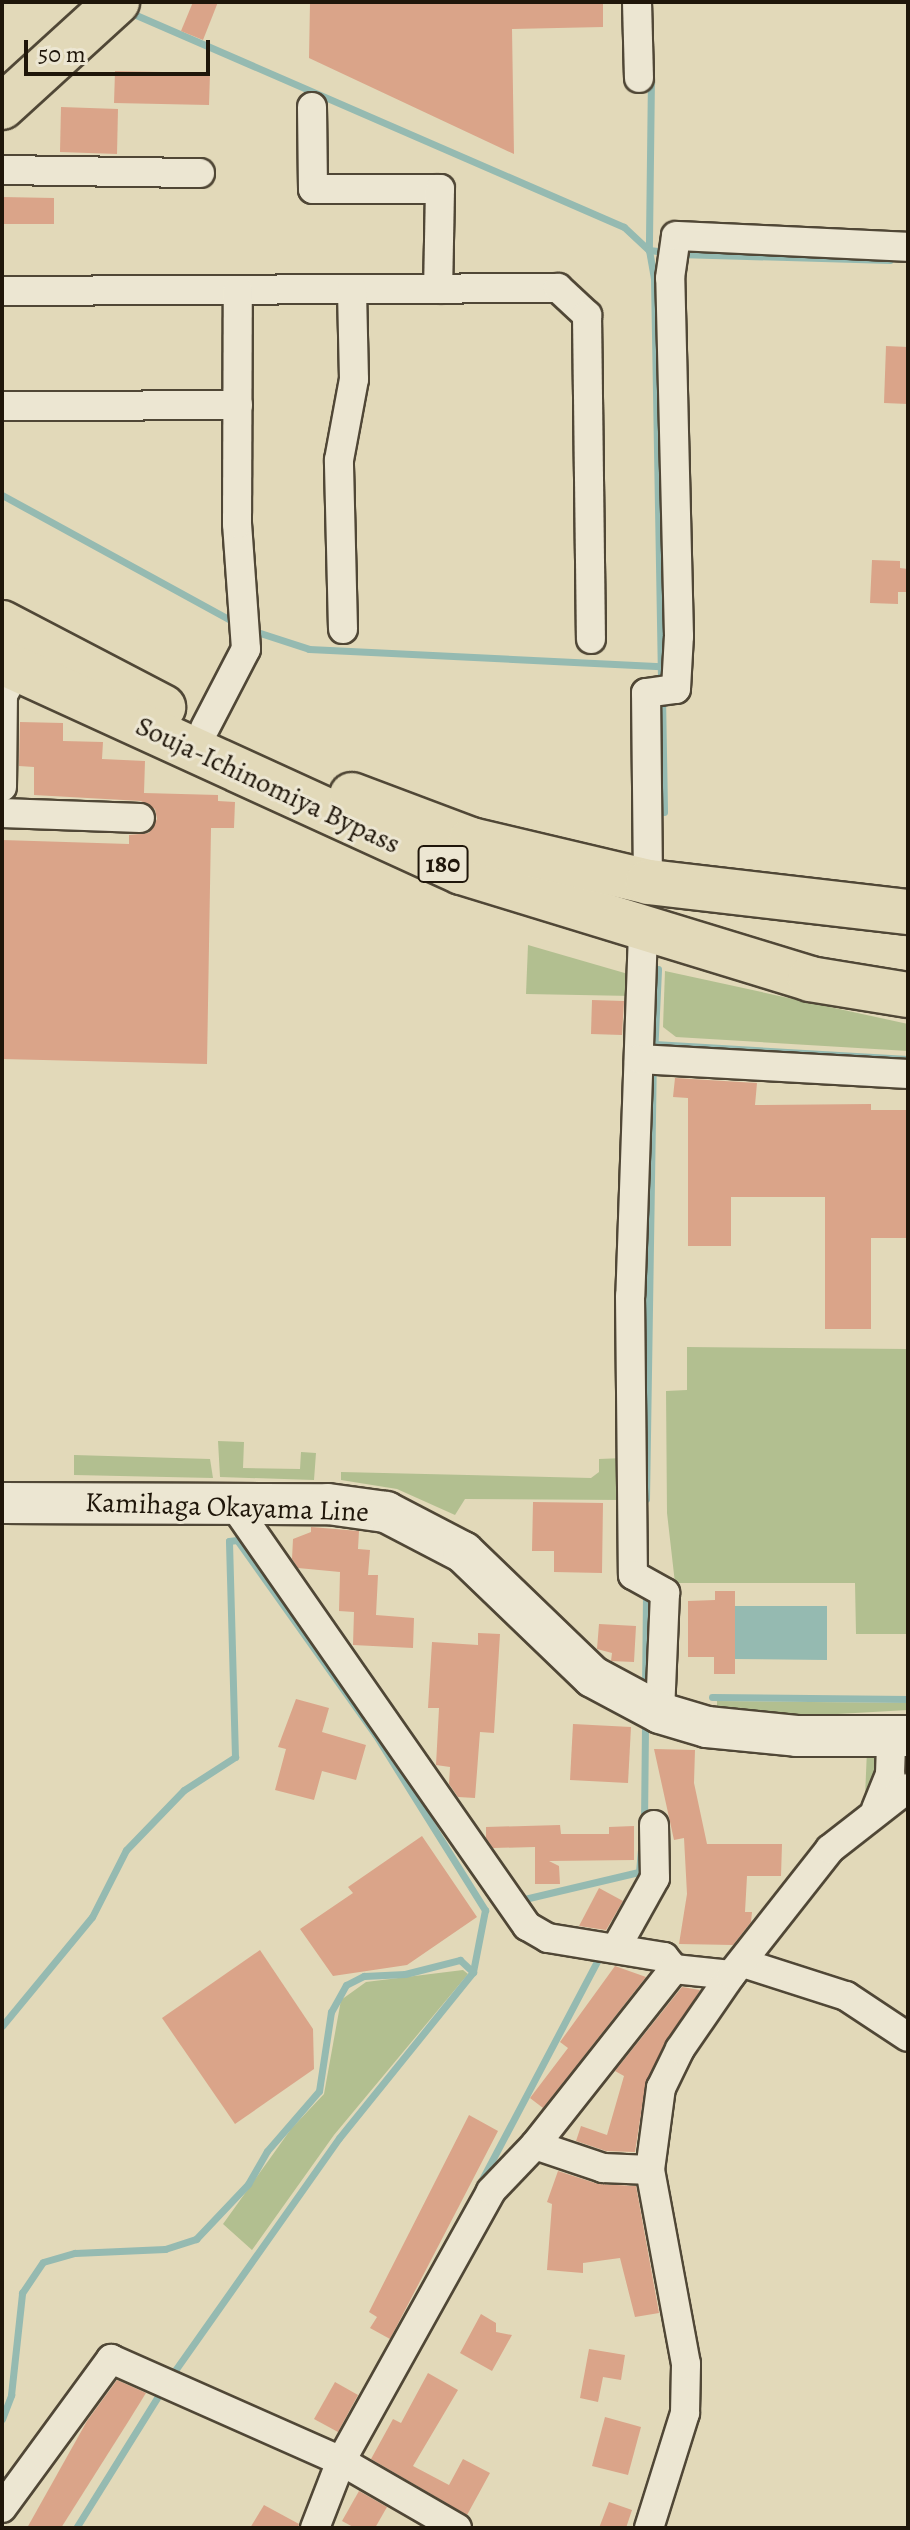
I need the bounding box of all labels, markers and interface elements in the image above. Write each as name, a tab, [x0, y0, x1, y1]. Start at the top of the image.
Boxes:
scale bar	[28, 24, 214, 74]
text: 50 m	[38, 38, 86, 70]
street label: Souja-Ichinomiya Bypass	[130, 709, 406, 861]
road number: 180	[417, 842, 469, 886]
street label: Kamihaga Okayama Line	[84, 1485, 370, 1529]

